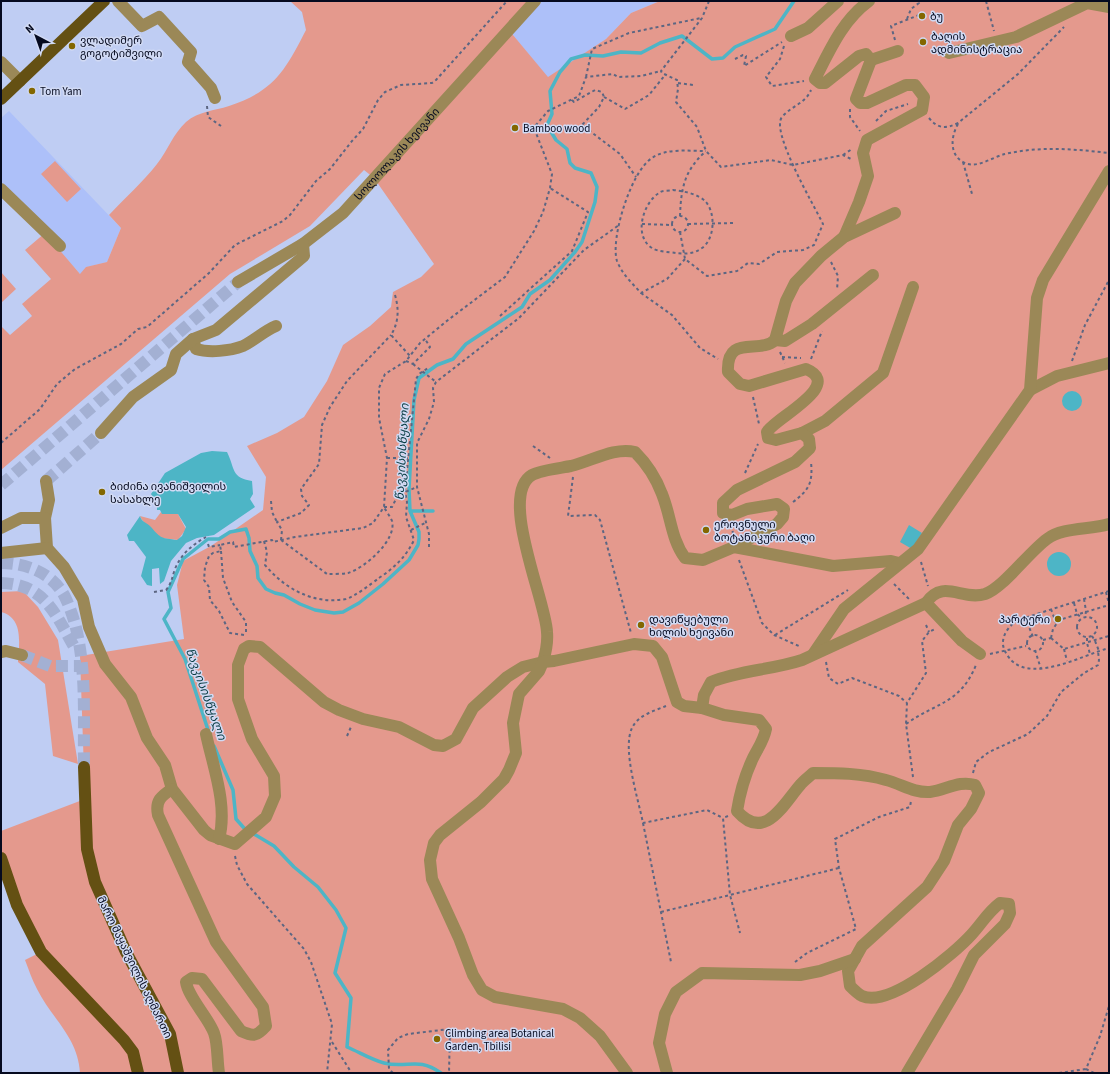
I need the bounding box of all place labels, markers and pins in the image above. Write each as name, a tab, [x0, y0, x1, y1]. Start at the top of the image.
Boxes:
place label: ბუ	[930, 9, 943, 24]
marker: ბუ	[917, 11, 927, 21]
place label: ბაღის ადმინისტრაცია	[931, 29, 1022, 57]
place label: ვლადიმერ გოგოტიშვილი	[80, 33, 162, 61]
marker: ბაღის ადმინისტრაცია	[918, 37, 928, 47]
marker: ვლადიმერ გოგოტიშვილი	[67, 41, 77, 51]
place label: Tom Yam	[40, 84, 82, 99]
marker: Tom Yam	[27, 86, 37, 96]
place label: Bamboo wood	[523, 121, 590, 136]
marker: Bamboo wood	[510, 123, 520, 133]
place label: ბიძინა ივანიშვილის სასახლე	[110, 479, 227, 507]
marker: ბიძინა ივანიშვილის სასახლე	[97, 487, 107, 497]
place label: ეროვნული ბოტანიკური ბაღი	[714, 517, 815, 545]
marker: ეროვნული ბოტანიკური ბაღი	[701, 525, 711, 535]
place label: დავიწყებული ხილის ხეივანი	[649, 612, 734, 640]
place label: პარტერი	[999, 612, 1050, 627]
marker: პარტერი	[1053, 614, 1063, 624]
marker: დავიწყებული ხილის ხეივანი	[636, 620, 646, 630]
place label: Climbing area Botanical Garden, Tbilisi	[445, 1026, 554, 1054]
marker: Climbing area Botanical Garden, Tbilisi	[432, 1034, 442, 1044]

